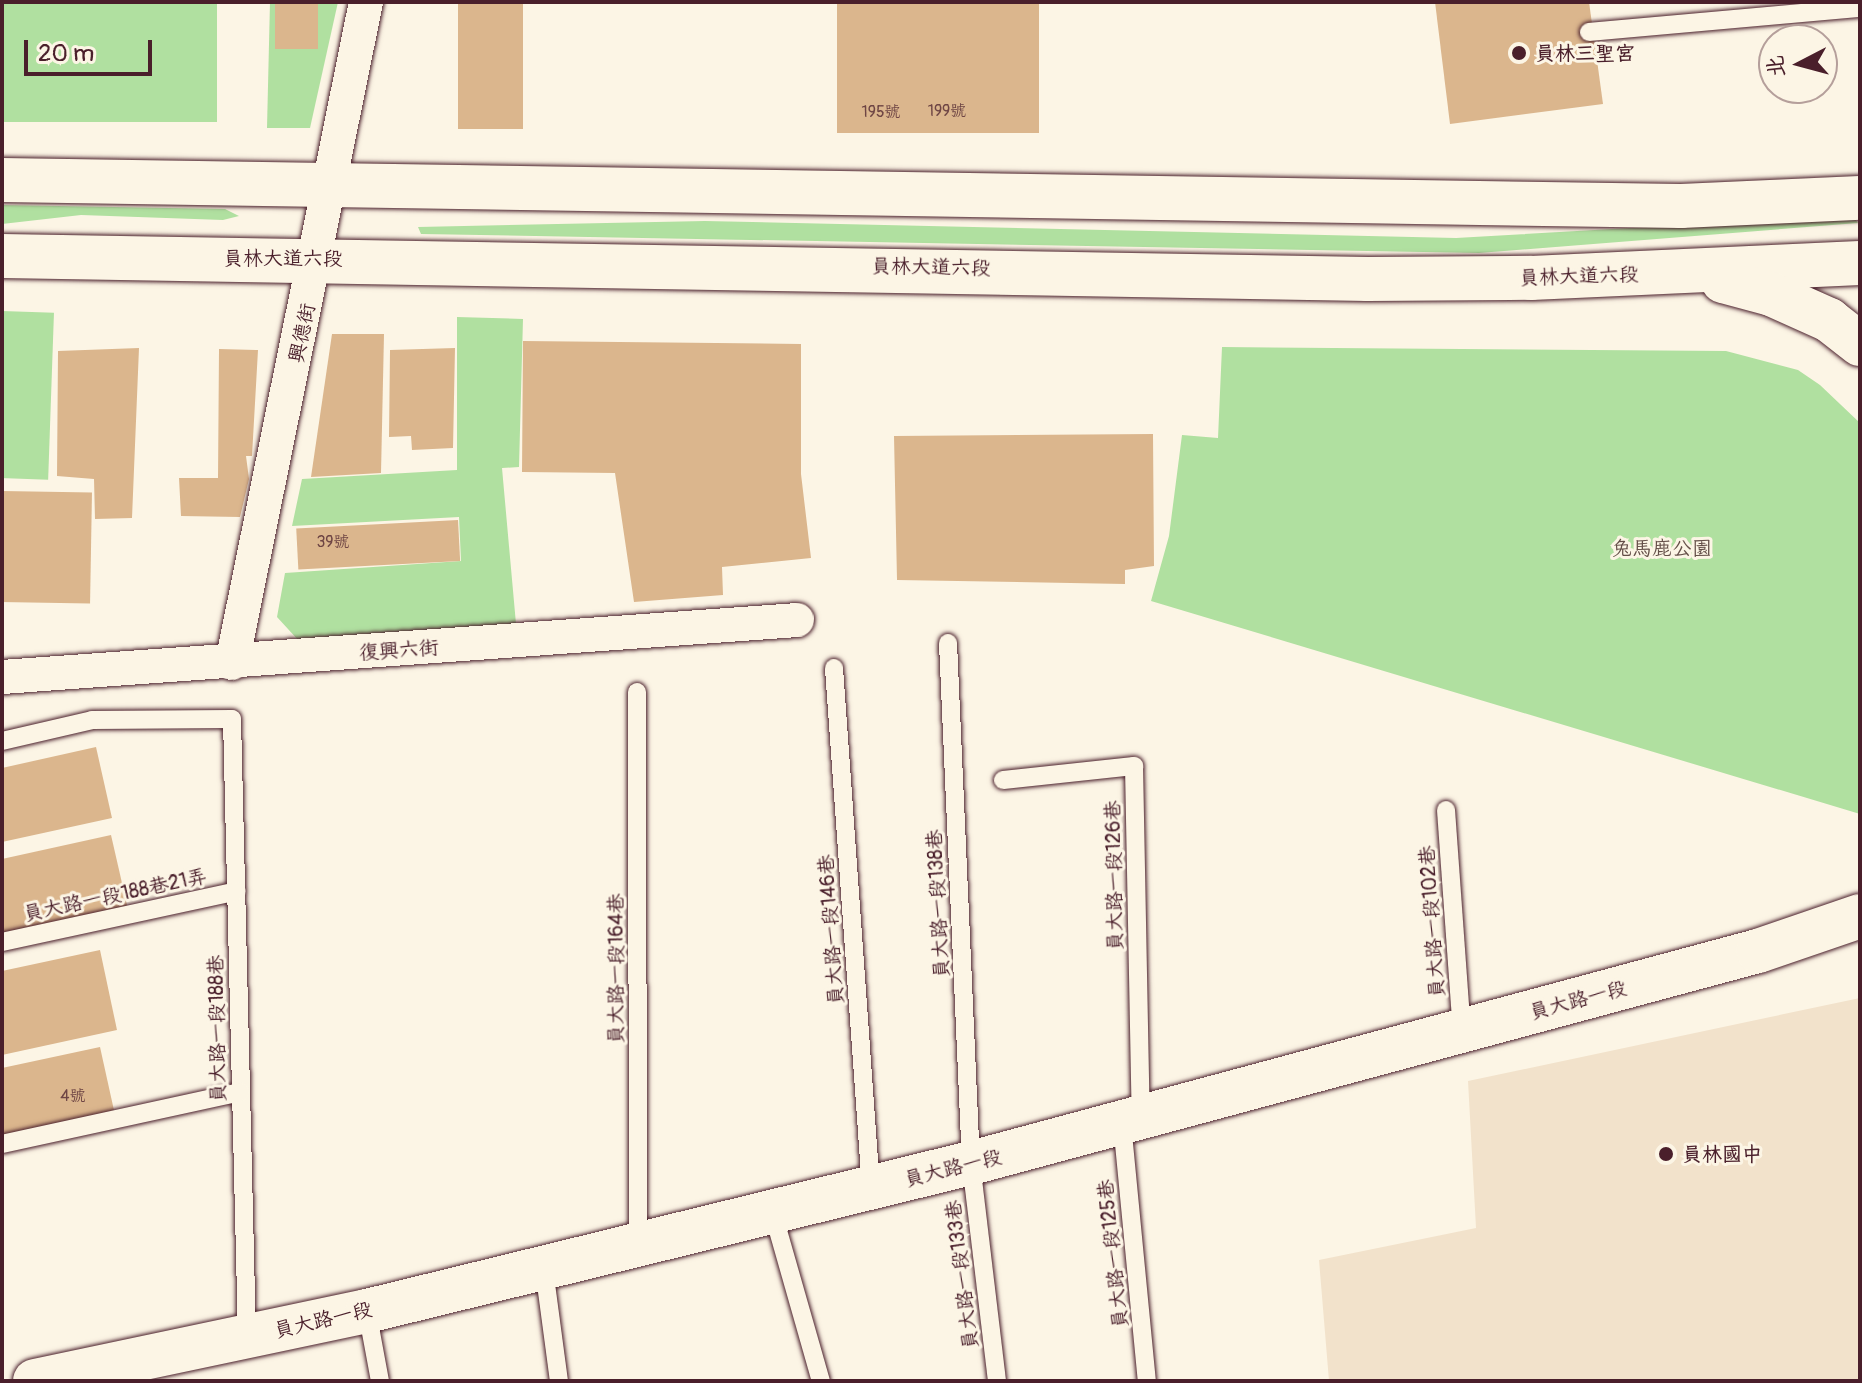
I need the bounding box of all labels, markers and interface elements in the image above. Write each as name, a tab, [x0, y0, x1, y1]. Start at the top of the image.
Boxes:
scale bar	[28, 24, 156, 74]
north arrow	[1758, 24, 1838, 104]
text: 20 m	[38, 39, 94, 68]
place label: 員林三聖宮	[1535, 41, 1635, 65]
marker: 員林三聖宮	[1510, 44, 1528, 62]
text: 北	[1761, 54, 1791, 79]
house number: 199號	[928, 101, 966, 121]
house number: 195號	[861, 102, 901, 122]
street label: 員林大道六段	[223, 246, 343, 270]
street label: 員林大道六段	[871, 254, 991, 280]
street label: 員林大道六段	[1519, 262, 1639, 290]
street label: 興德街	[284, 301, 320, 365]
house number: 39號	[316, 532, 350, 552]
park label: 兔馬鹿公園	[1612, 536, 1712, 560]
street label: 復興六街	[358, 635, 440, 665]
street label: 員大路一段126巷	[1101, 800, 1127, 952]
street label: 員大路一段138巷	[922, 829, 954, 979]
street label: 員大路一段102巷	[1415, 845, 1449, 999]
street label: 員大路一段146巷	[814, 854, 848, 1006]
street label: 員大路一段188巷21弄	[21, 864, 209, 926]
street label: 員大路一段164巷	[604, 893, 628, 1045]
street label: 員大路一段188巷	[204, 955, 230, 1103]
street label: 員大路一段	[1527, 975, 1629, 1025]
house number: 4號	[60, 1086, 86, 1106]
place label: 員林國中	[1682, 1142, 1762, 1166]
street label: 員大路一段	[902, 1144, 1004, 1192]
marker: 員林國中	[1657, 1145, 1675, 1163]
street label: 員大路一段125巷	[1093, 1178, 1133, 1330]
street label: 員大路一段133巷	[941, 1199, 983, 1351]
street label: 員大路一段	[272, 1297, 374, 1343]

